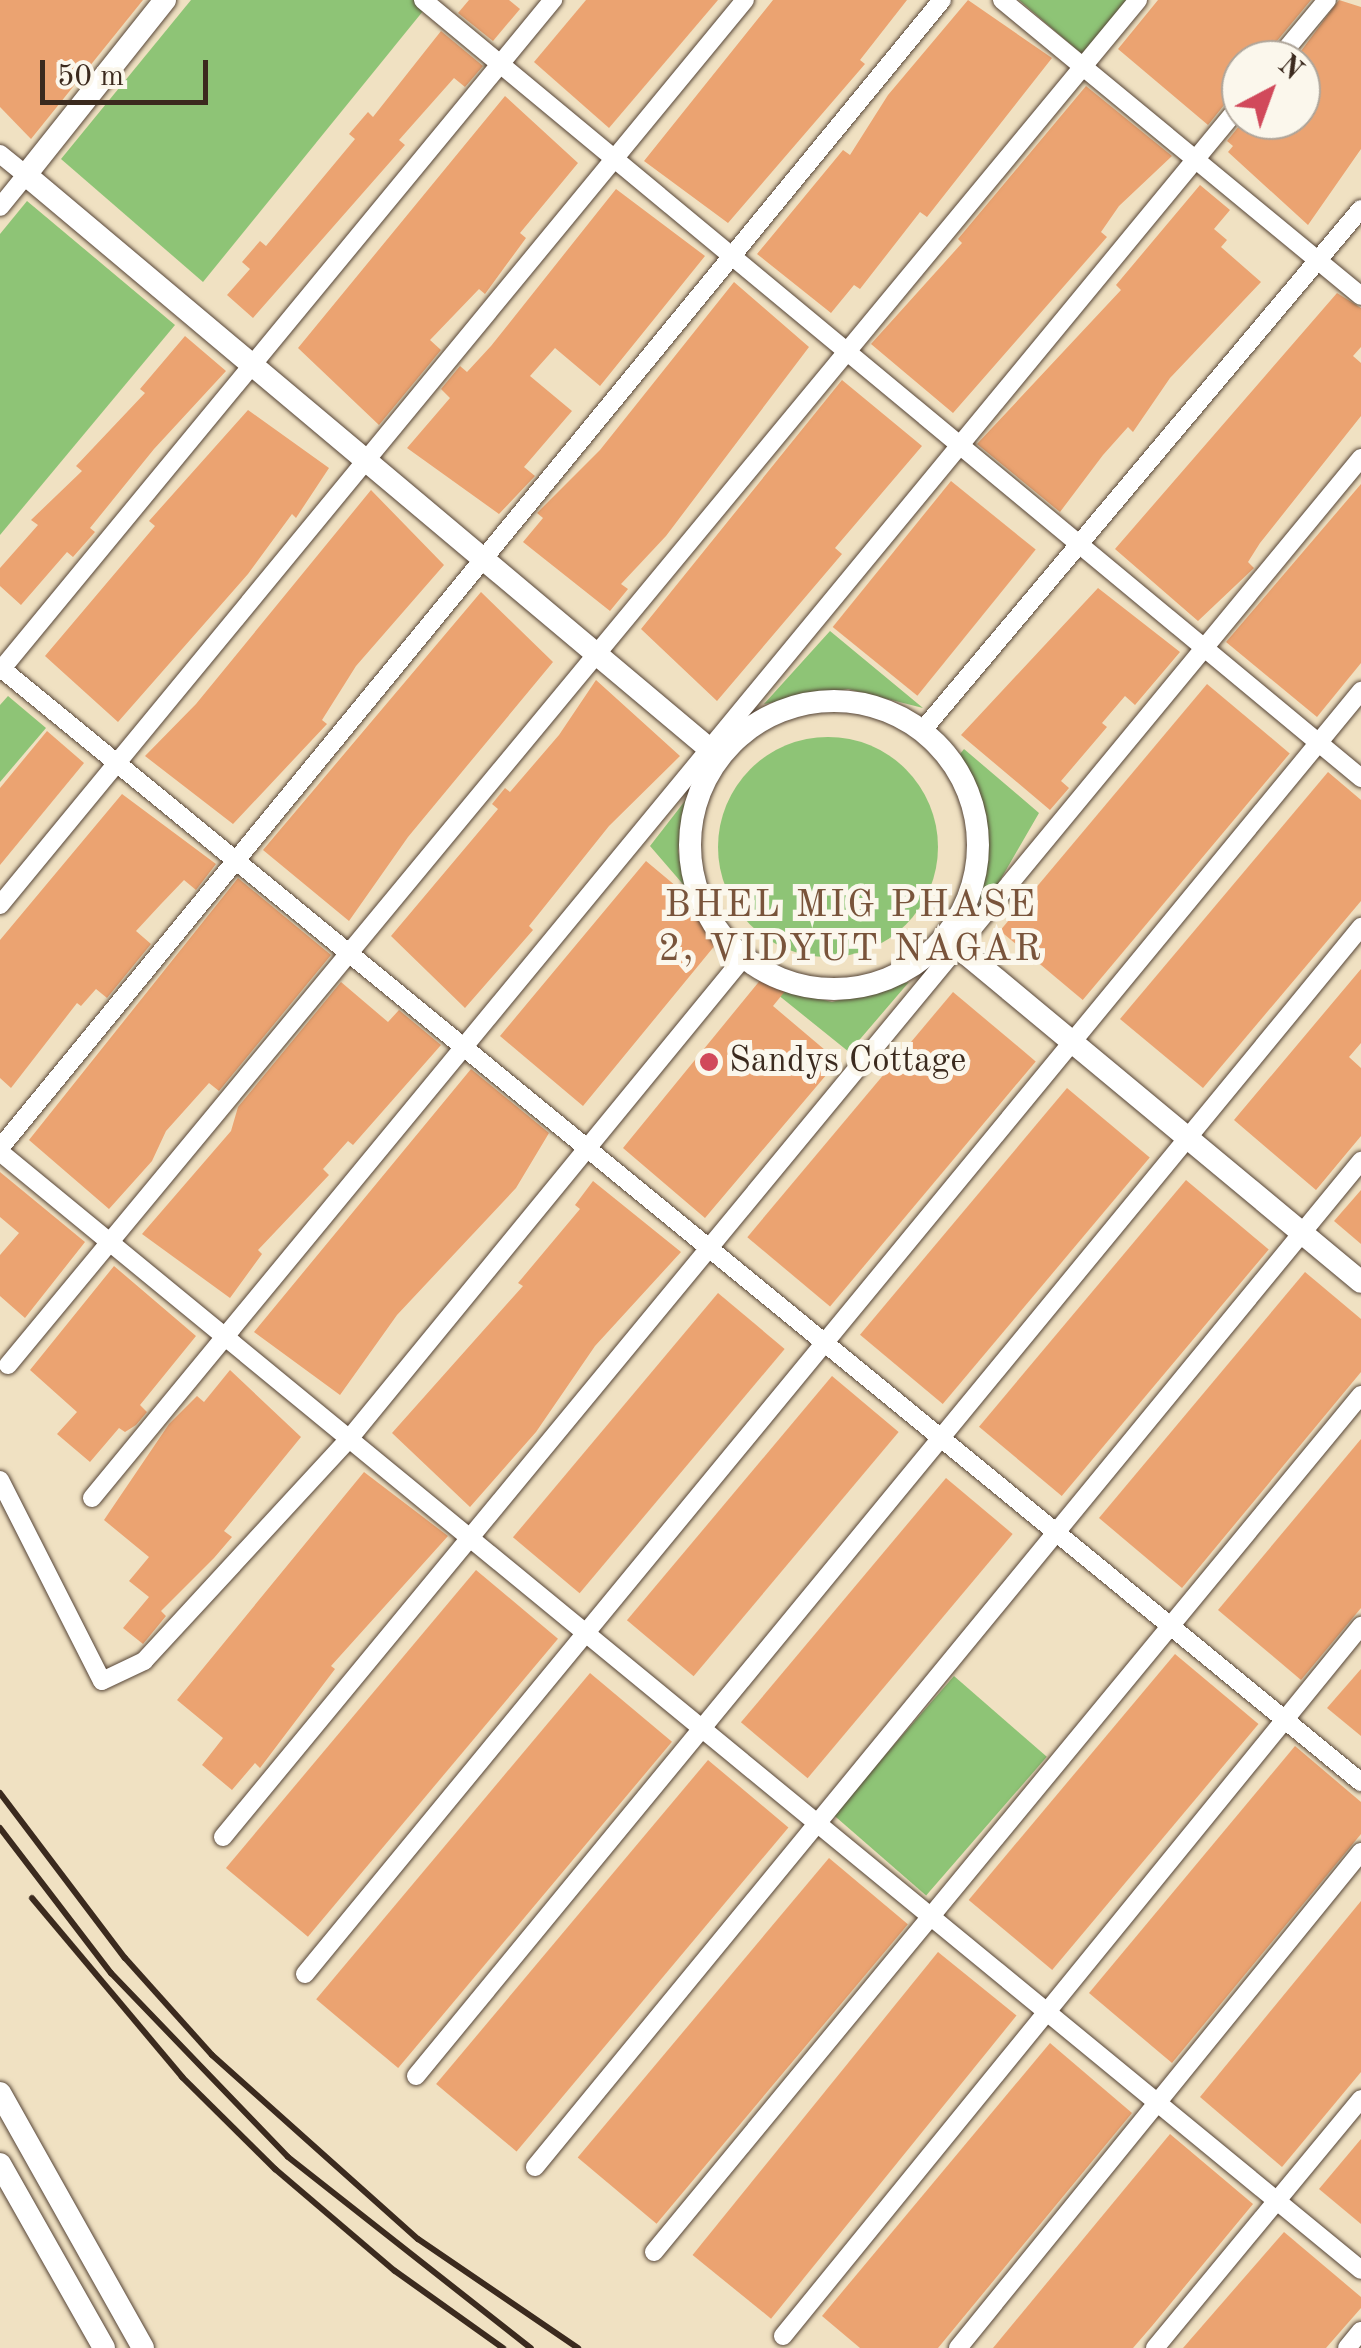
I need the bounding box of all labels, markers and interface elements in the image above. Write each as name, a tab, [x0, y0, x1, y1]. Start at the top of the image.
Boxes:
scale bar	[45, 40, 212, 102]
north arrow	[1221, 40, 1321, 140]
text: N	[1272, 51, 1307, 86]
text: 50 m	[57, 62, 124, 92]
district label: BHEL MIG PHASE 2, VIDYUT NAGAR	[658, 884, 1044, 974]
place label: Sandys Cottage	[729, 1041, 966, 1083]
marker: Sandys Cottage	[698, 1051, 720, 1073]

